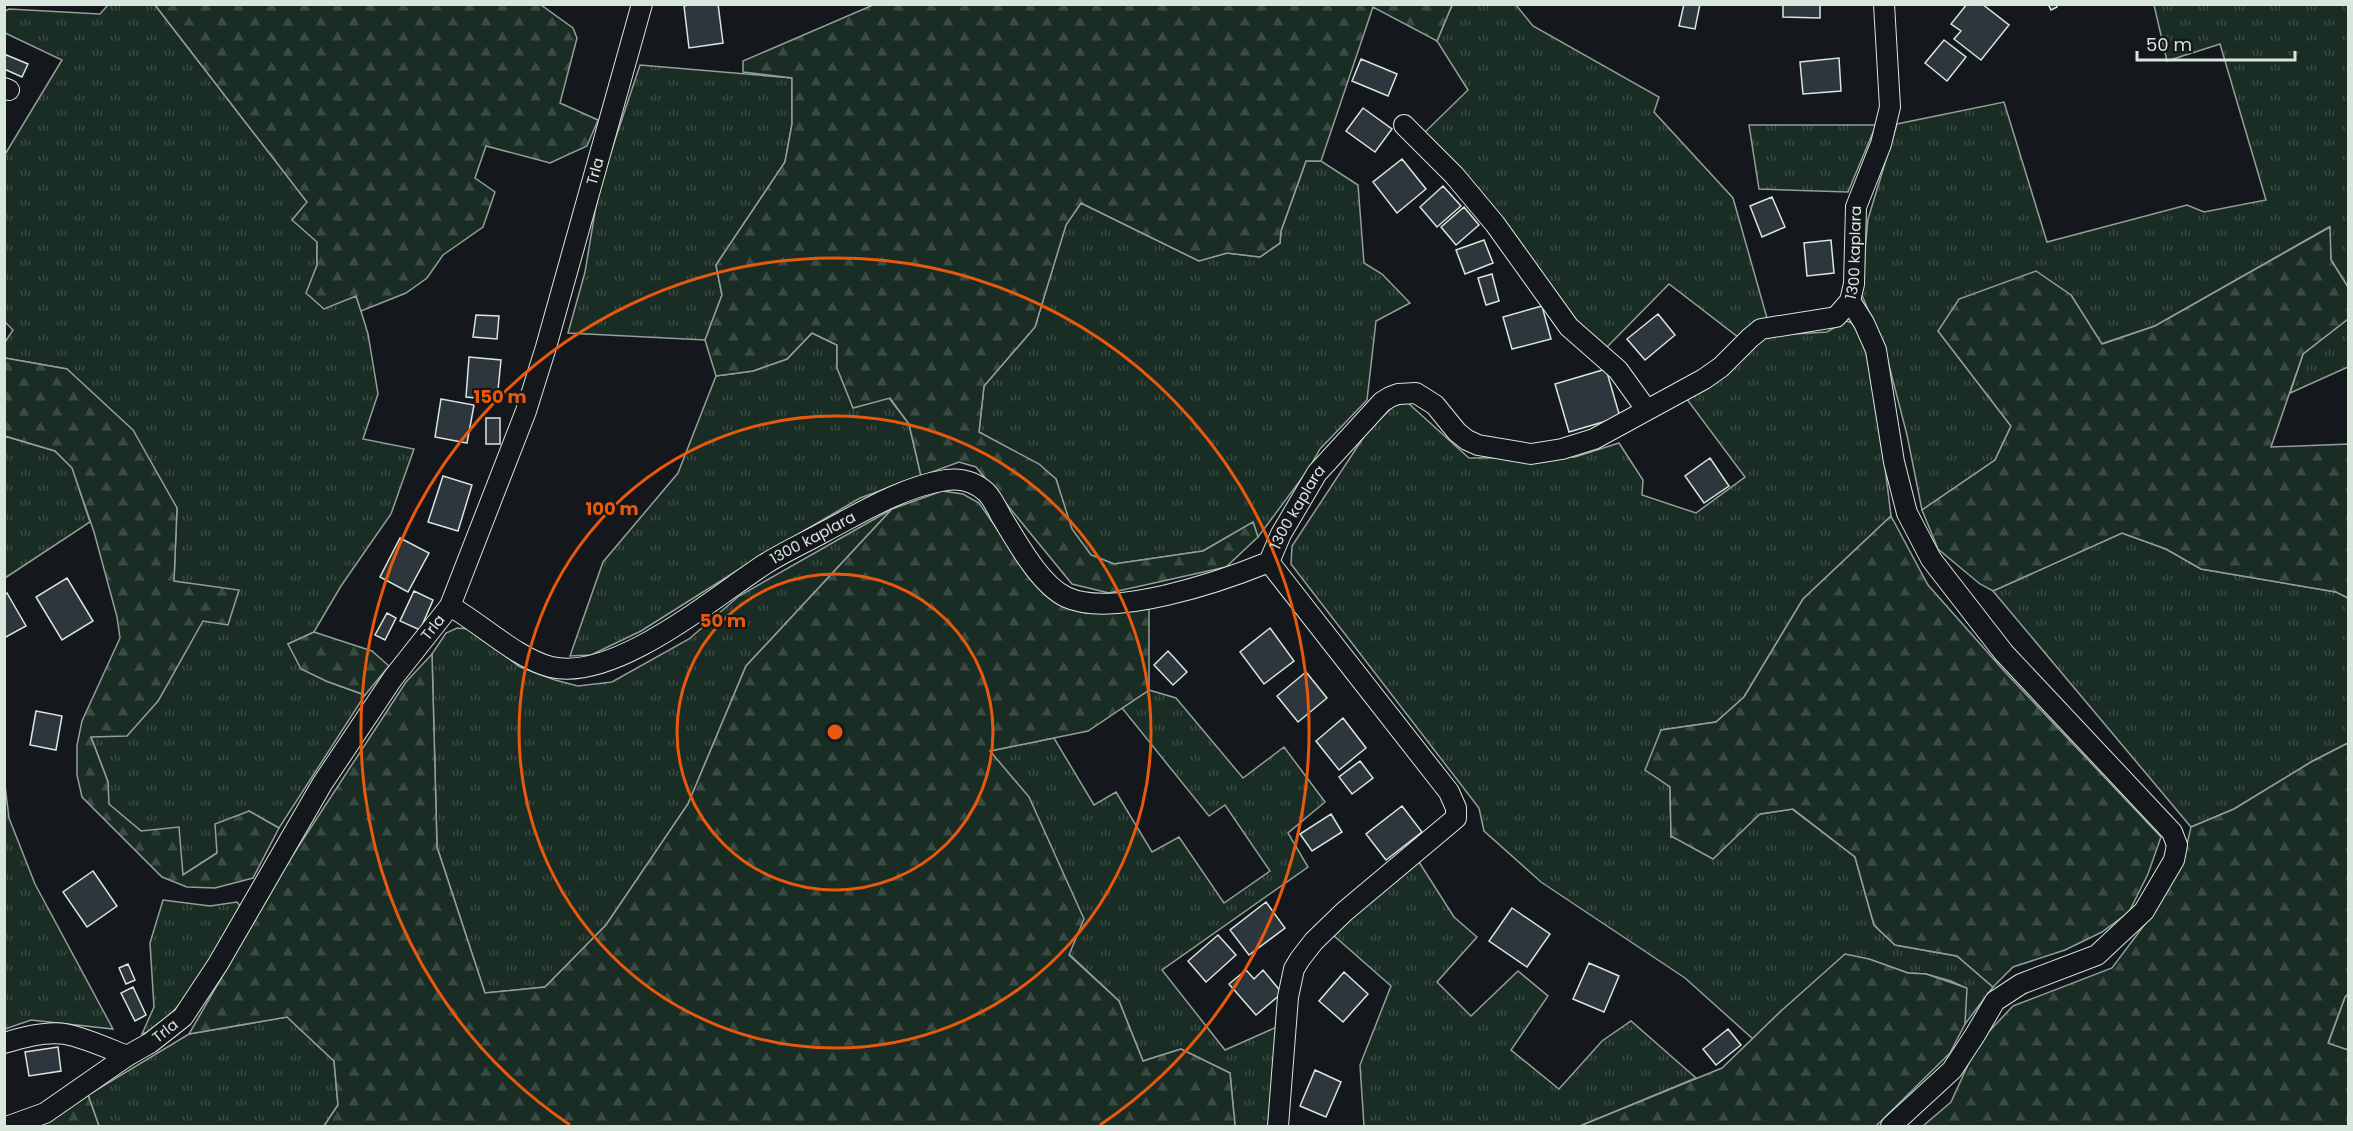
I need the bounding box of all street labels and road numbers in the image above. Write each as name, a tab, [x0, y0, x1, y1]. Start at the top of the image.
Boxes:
street label: Trla	[581, 155, 608, 187]
street label: 1300 kaplara	[1840, 205, 1866, 302]
street label: 1300 kaplara	[1265, 460, 1329, 552]
street label: 1300 kaplara	[766, 506, 859, 569]
street label: Trla	[416, 610, 449, 644]
street label: Trla	[148, 1014, 182, 1047]

